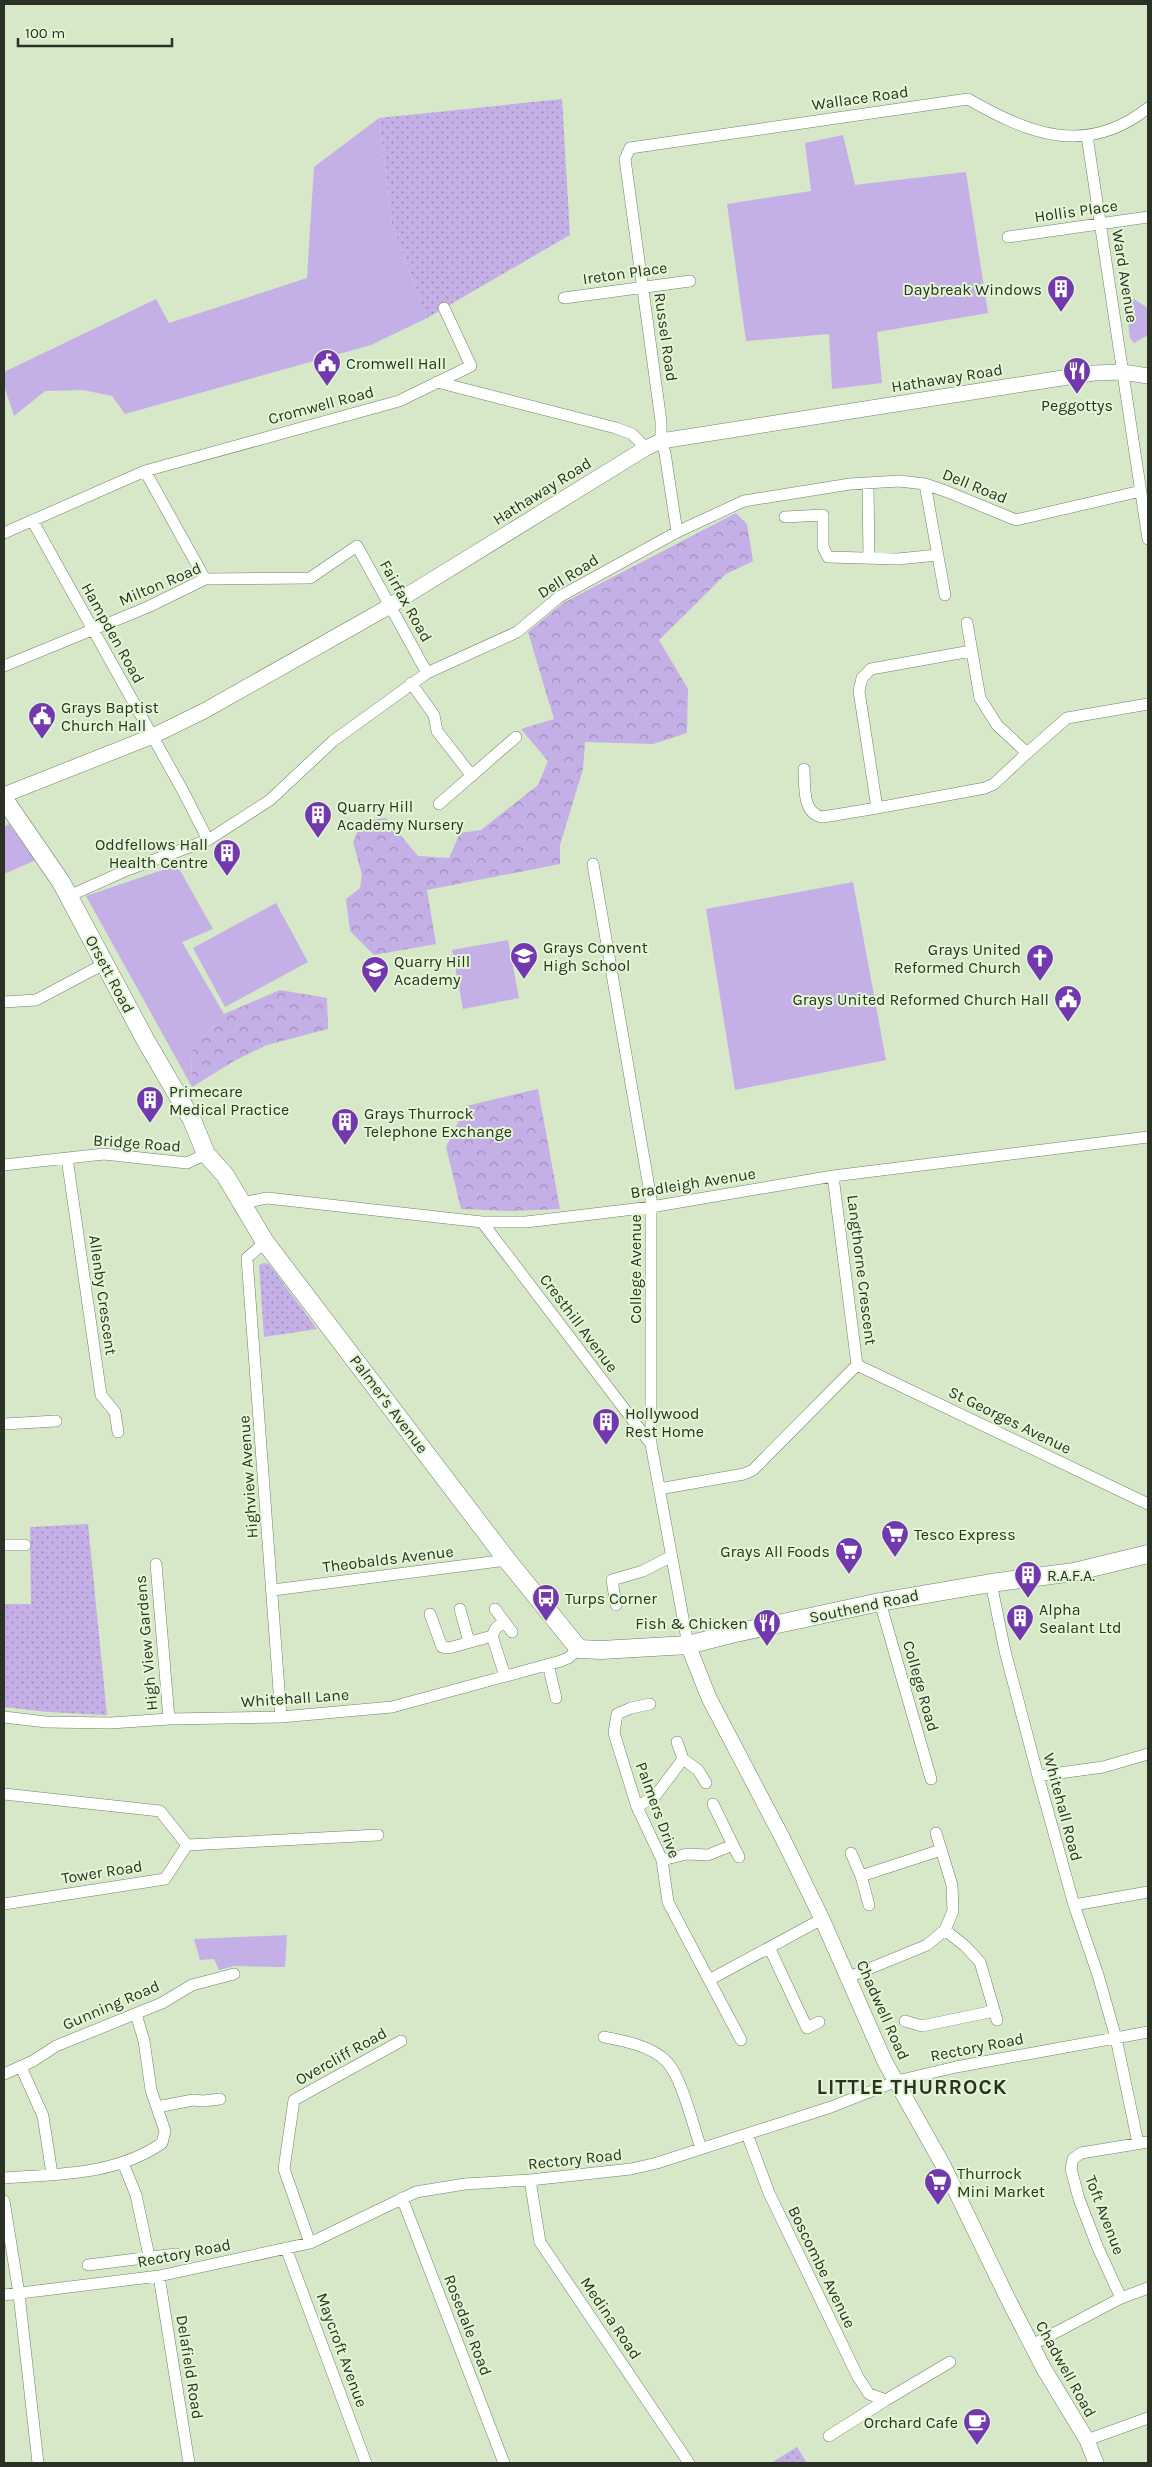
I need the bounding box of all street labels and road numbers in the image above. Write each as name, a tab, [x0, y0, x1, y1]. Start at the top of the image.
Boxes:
street label: Wallace Road	[810, 82, 910, 114]
street label: Hollis Place	[1033, 196, 1119, 226]
street label: Ward Avenue	[1108, 228, 1142, 324]
street label: Ireton Place	[581, 258, 669, 288]
street label: Russel Road	[650, 291, 682, 383]
street label: Hathaway Road	[890, 360, 1004, 396]
street label: Cromwell Road	[266, 382, 376, 428]
street label: Hathaway Road	[489, 453, 595, 529]
street label: Dell Road	[940, 464, 1010, 508]
street label: Dell Road	[534, 550, 602, 602]
street label: Fairfax Road	[376, 557, 436, 645]
street label: Milton Road	[116, 558, 204, 610]
street label: Hampden Road	[78, 579, 148, 687]
street label: Orsett Road	[82, 932, 138, 1016]
street label: Bridge Road	[93, 1130, 181, 1156]
street label: Bradleigh Avenue	[629, 1164, 757, 1202]
street label: Langthorne Crescent	[843, 1194, 881, 1346]
street label: College Avenue	[626, 1214, 645, 1324]
street label: Allenby Crescent	[85, 1234, 121, 1356]
street label: Cresthill Avenue	[536, 1270, 622, 1376]
street label: Palmer's Avenue	[346, 1351, 432, 1457]
street label: St Georges Avenue	[945, 1382, 1075, 1458]
street label: Highview Avenue	[234, 1415, 262, 1539]
street label: Theobalds Avenue	[321, 1542, 455, 1576]
street label: High View Gardens	[131, 1574, 161, 1712]
street label: Southend Road	[807, 1585, 921, 1627]
street label: College Road	[899, 1638, 943, 1734]
street label: Whitehall Lane	[240, 1685, 350, 1711]
street label: Whitehall Road	[1039, 1751, 1087, 1863]
street label: Palmers Drive	[632, 1759, 684, 1861]
street label: Tower Road	[60, 1856, 144, 1888]
street label: Chadwell Road	[853, 1957, 913, 2063]
street label: Gunning Road	[60, 1976, 162, 2034]
street label: Overcliff Road	[292, 2023, 390, 2089]
street label: Rectory Road	[929, 2029, 1025, 2065]
street label: Rectory Road	[527, 2145, 623, 2173]
street label: Toft Avenue	[1081, 2173, 1129, 2257]
street label: Boscombe Avenue	[784, 2203, 860, 2331]
street label: Rectory Road	[136, 2235, 232, 2271]
street label: Rosedale Road	[440, 2272, 496, 2378]
street label: Medina Road	[577, 2273, 645, 2363]
street label: Maycroft Avenue	[312, 2290, 372, 2410]
street label: Delafield Road	[172, 2314, 208, 2420]
street label: Chadwell Road	[1032, 2318, 1100, 2420]

